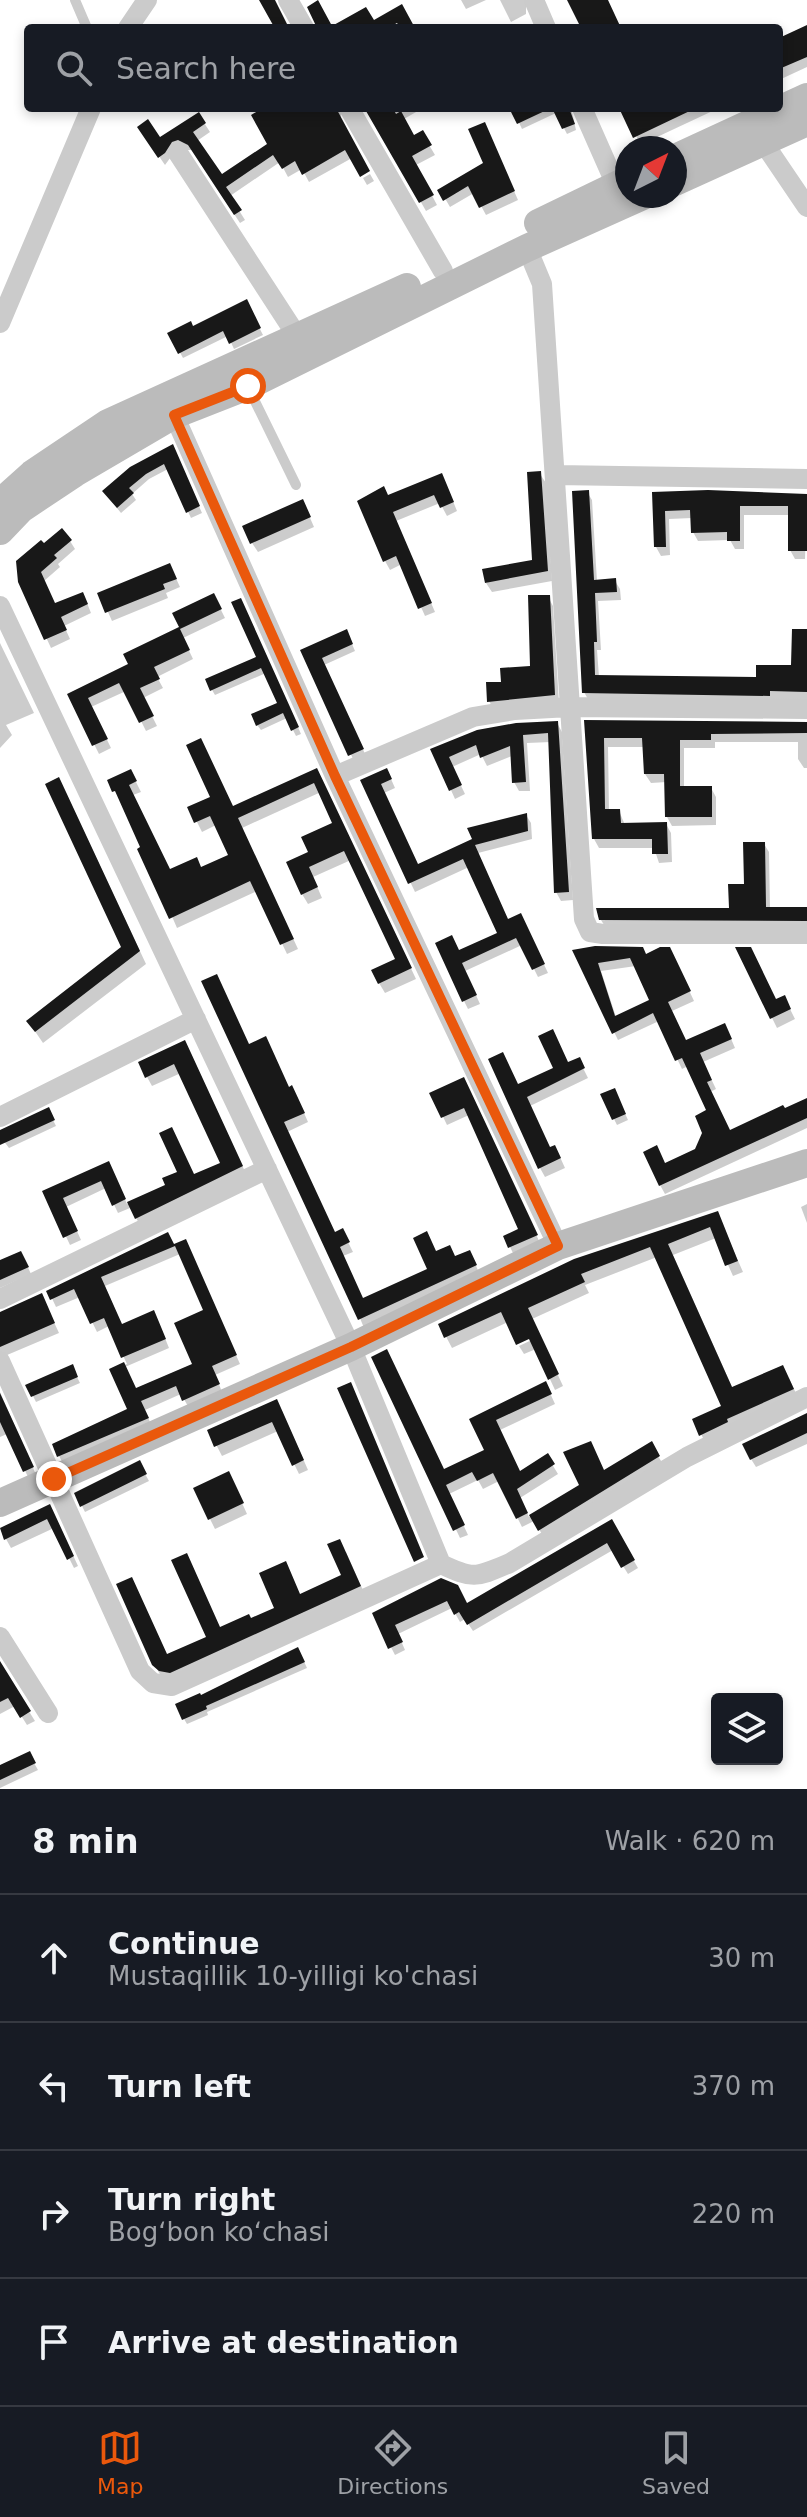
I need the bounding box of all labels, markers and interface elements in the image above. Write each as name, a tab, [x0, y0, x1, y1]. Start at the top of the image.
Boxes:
search box	[24, 24, 783, 112]
icon: search	[52, 46, 96, 90]
text: Search here	[116, 51, 296, 86]
north arrow	[615, 136, 687, 208]
route start	[230, 368, 266, 404]
route end	[36, 1461, 72, 1497]
map controls	[711, 1693, 783, 1765]
button: layers	[711, 1693, 783, 1765]
text: 8 min	[32, 1821, 139, 1861]
text: Walk · 620 m	[605, 1826, 775, 1856]
text: Continue	[108, 1926, 260, 1961]
icon: ahead	[32, 1936, 76, 1980]
text: 30 m	[708, 1943, 775, 1973]
text: Mustaqillik 10-yilligi ko'chasi	[108, 1961, 478, 1991]
icon: left	[32, 2064, 76, 2108]
text: Turn left	[108, 2069, 251, 2104]
text: 370 m	[692, 2071, 775, 2101]
text: Turn right	[108, 2182, 275, 2217]
icon: right	[32, 2192, 76, 2236]
text: 220 m	[692, 2199, 775, 2229]
text: Bogʻbon koʻchasi	[108, 2217, 329, 2247]
icon: arrive	[32, 2320, 76, 2364]
text: Arrive at destination	[108, 2325, 459, 2360]
tab: Map	[97, 2426, 143, 2499]
tab: Directions	[337, 2426, 448, 2499]
tab: Saved	[642, 2426, 710, 2499]

